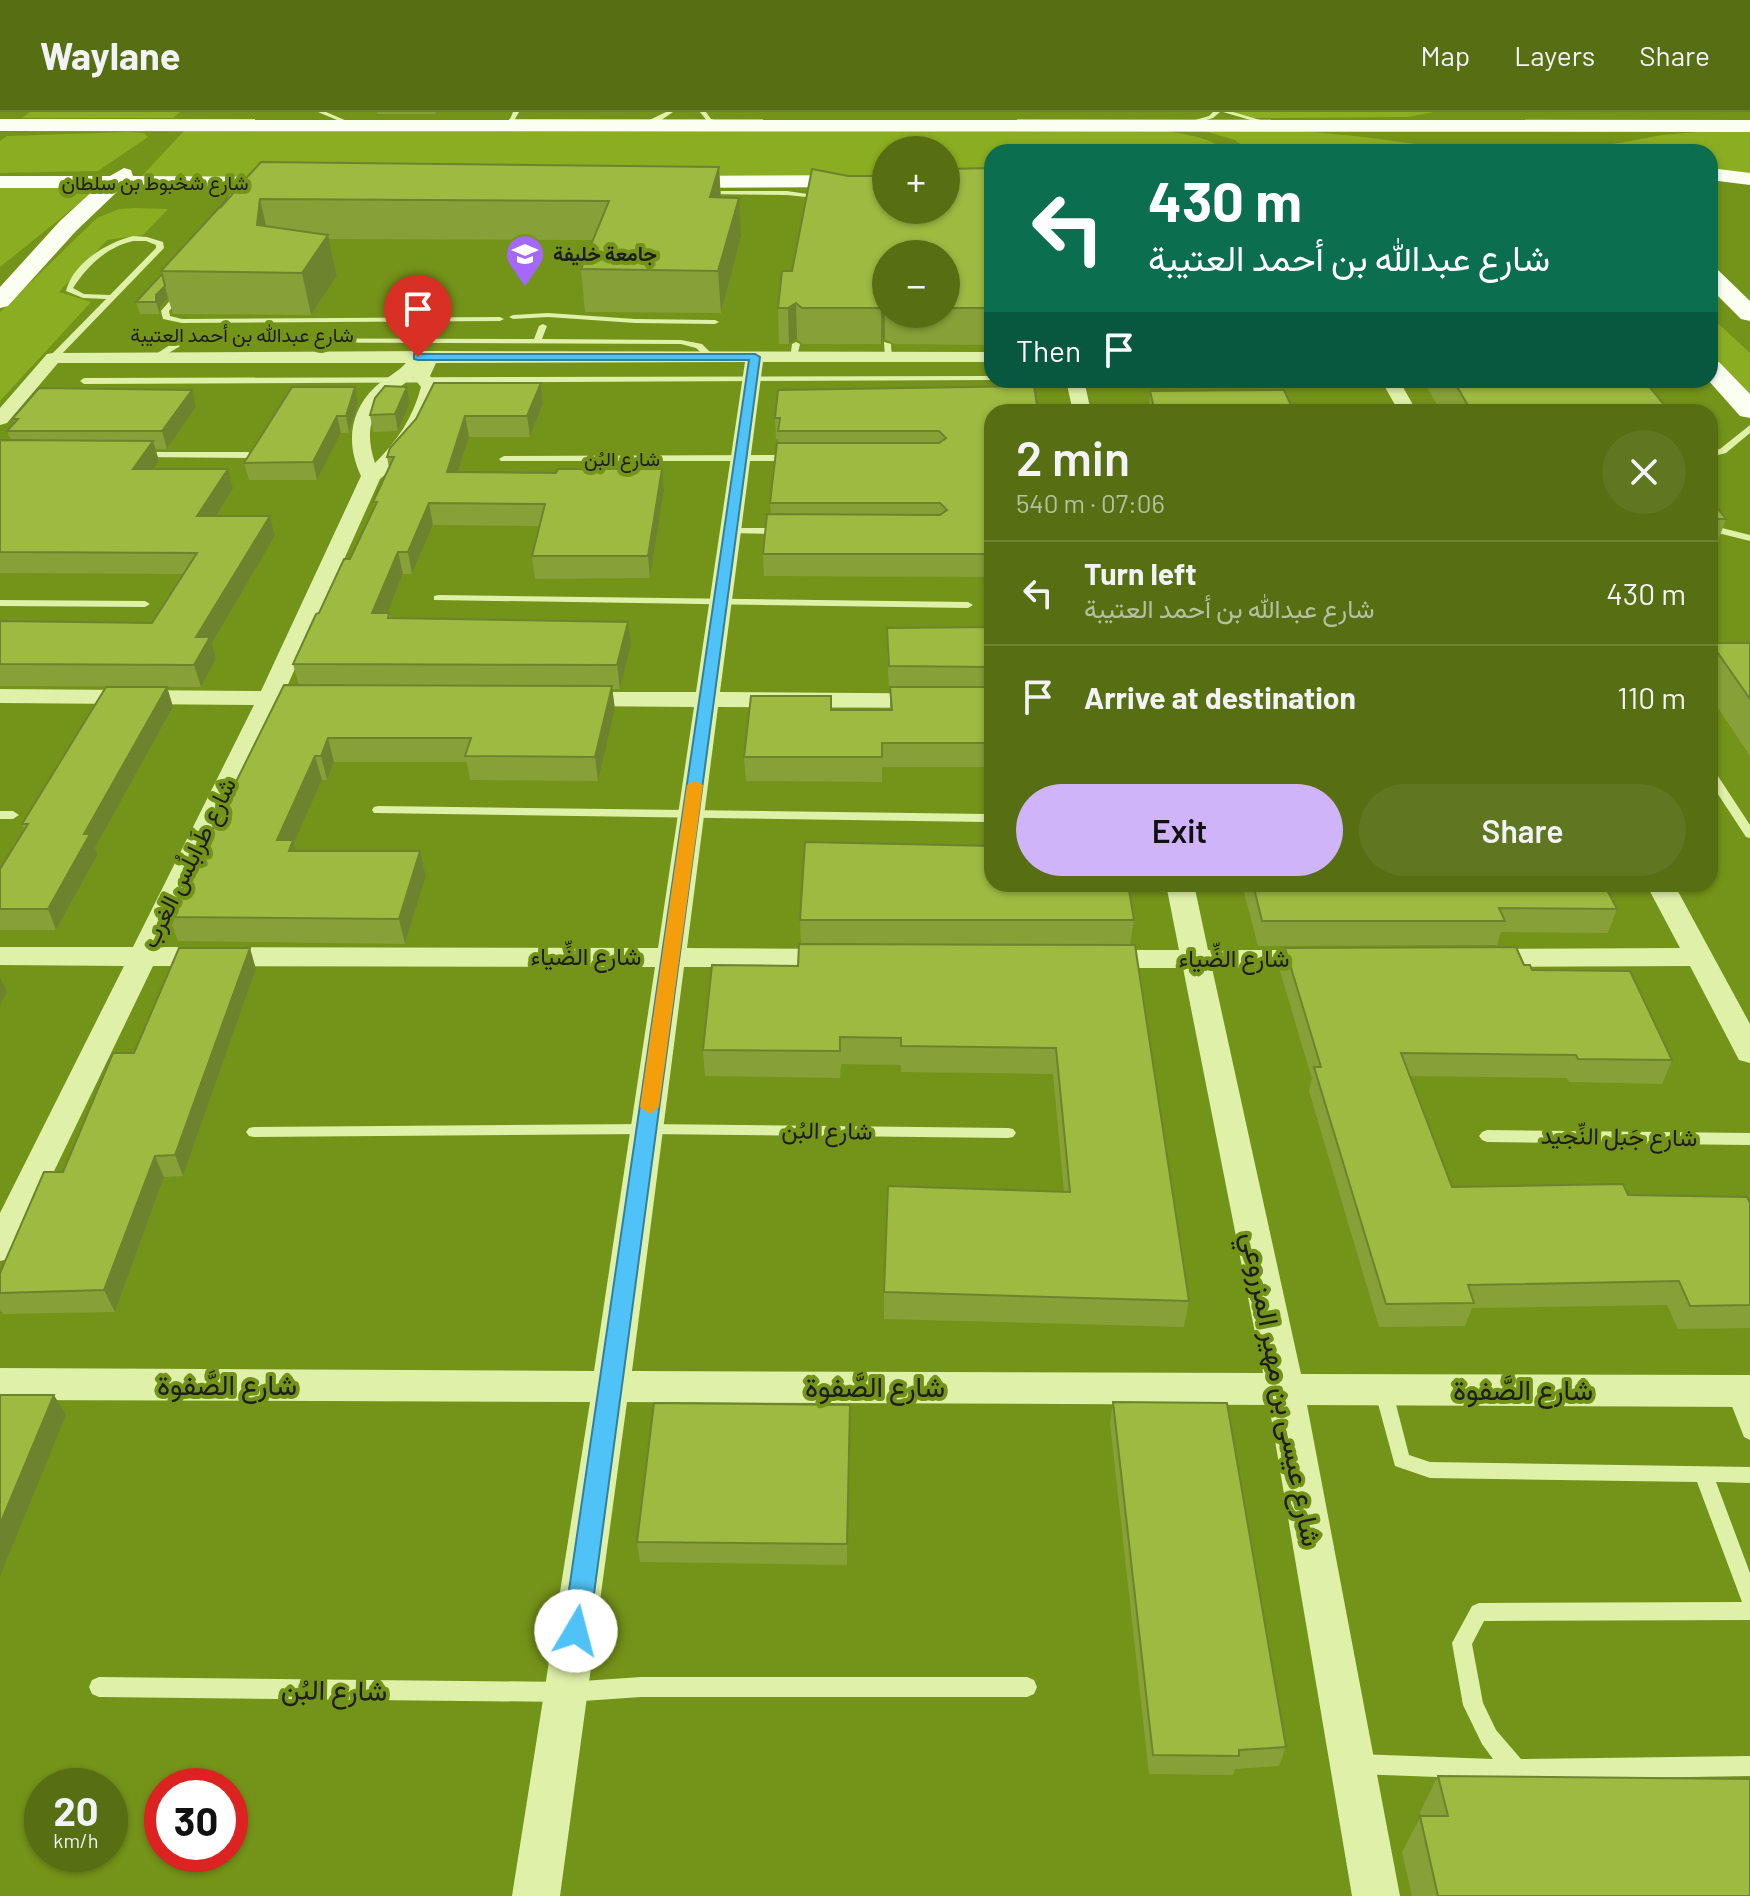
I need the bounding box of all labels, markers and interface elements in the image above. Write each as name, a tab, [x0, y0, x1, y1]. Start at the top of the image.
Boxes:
text: Waylane	[40, 32, 181, 78]
text: Map	[1420, 38, 1470, 72]
text: Layers	[1514, 38, 1595, 72]
text: Share	[1639, 38, 1710, 72]
map controls	[872, 136, 960, 328]
button: +	[872, 136, 960, 224]
text: 430 m	[1148, 166, 1302, 233]
street label: شارع شخبوط بن سلطان	[62, 170, 248, 197]
icon: left	[1016, 176, 1120, 280]
school or university icon: جامعة خليفة	[504, 233, 546, 288]
text: شارع عبدالله بن أحمد العتيبة	[1148, 235, 1550, 278]
button: −	[872, 240, 960, 328]
place label: جامعة خليفة	[553, 241, 657, 266]
pin	[384, 275, 452, 357]
icon: arrive	[396, 287, 440, 331]
street label: شارع عبدالله بن أحمد العتيبة	[130, 322, 354, 349]
icon: arrive	[1097, 328, 1141, 372]
text: Then	[1016, 332, 1081, 368]
text: 2 min	[1016, 428, 1130, 486]
button: close	[1602, 430, 1686, 514]
street label: شارع البُن	[584, 446, 660, 473]
text: 540 m · 07:06	[1016, 487, 1165, 518]
text: Turn left	[1084, 555, 1197, 591]
icon: left	[1016, 571, 1060, 615]
text: 430 m	[1606, 575, 1686, 611]
text: شارع عبدالله بن أحمد العتيبة	[1084, 592, 1374, 623]
icon: arrive	[1016, 675, 1060, 719]
text: Arrive at destination	[1084, 679, 1356, 715]
text: 110 m	[1617, 679, 1686, 715]
street label: شارع طَرابلُس الغرب	[134, 773, 244, 953]
button: Exit	[1016, 784, 1343, 876]
button: Share	[1359, 784, 1686, 876]
street label: شارع الضِّياء	[531, 940, 641, 973]
street label: شارع الضِّياء	[1179, 942, 1289, 975]
street label: شارع البُن	[781, 1114, 873, 1148]
street label: شارع جَبل النِّجيد	[1540, 1120, 1698, 1154]
street label: شارع عيسى بن مهير المزروعي	[1229, 1229, 1330, 1550]
street label: شارع الصَّفوة	[157, 1367, 297, 1404]
street label: شارع الصَّفوة	[805, 1369, 945, 1406]
street label: شارع الصَّفوة	[1453, 1372, 1593, 1409]
position arrow	[534, 1589, 618, 1673]
street label: شارع البُن	[280, 1671, 388, 1710]
speed limit sign: 30	[144, 1768, 248, 1872]
text: 20	[53, 1786, 99, 1834]
text: km/h	[53, 1828, 99, 1852]

